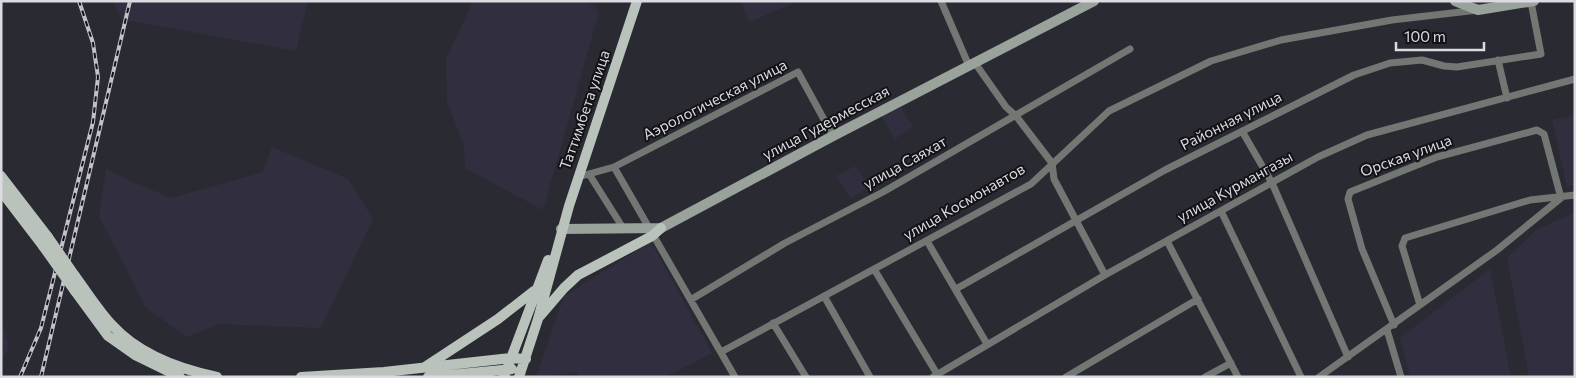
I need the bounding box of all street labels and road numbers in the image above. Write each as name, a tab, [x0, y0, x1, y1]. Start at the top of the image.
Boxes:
street label: Таттимбета улица	[555, 48, 613, 172]
street label: Аэрологическая улица	[640, 55, 790, 143]
street label: улица Гудермесская	[759, 81, 892, 163]
street label: Районная улица	[1177, 87, 1284, 153]
street label: Орская улица	[1357, 130, 1454, 180]
street label: улица Саяхат	[860, 132, 949, 192]
street label: улица Курмангазы	[1174, 147, 1295, 225]
street label: улица Космонавтов	[899, 159, 1028, 243]

